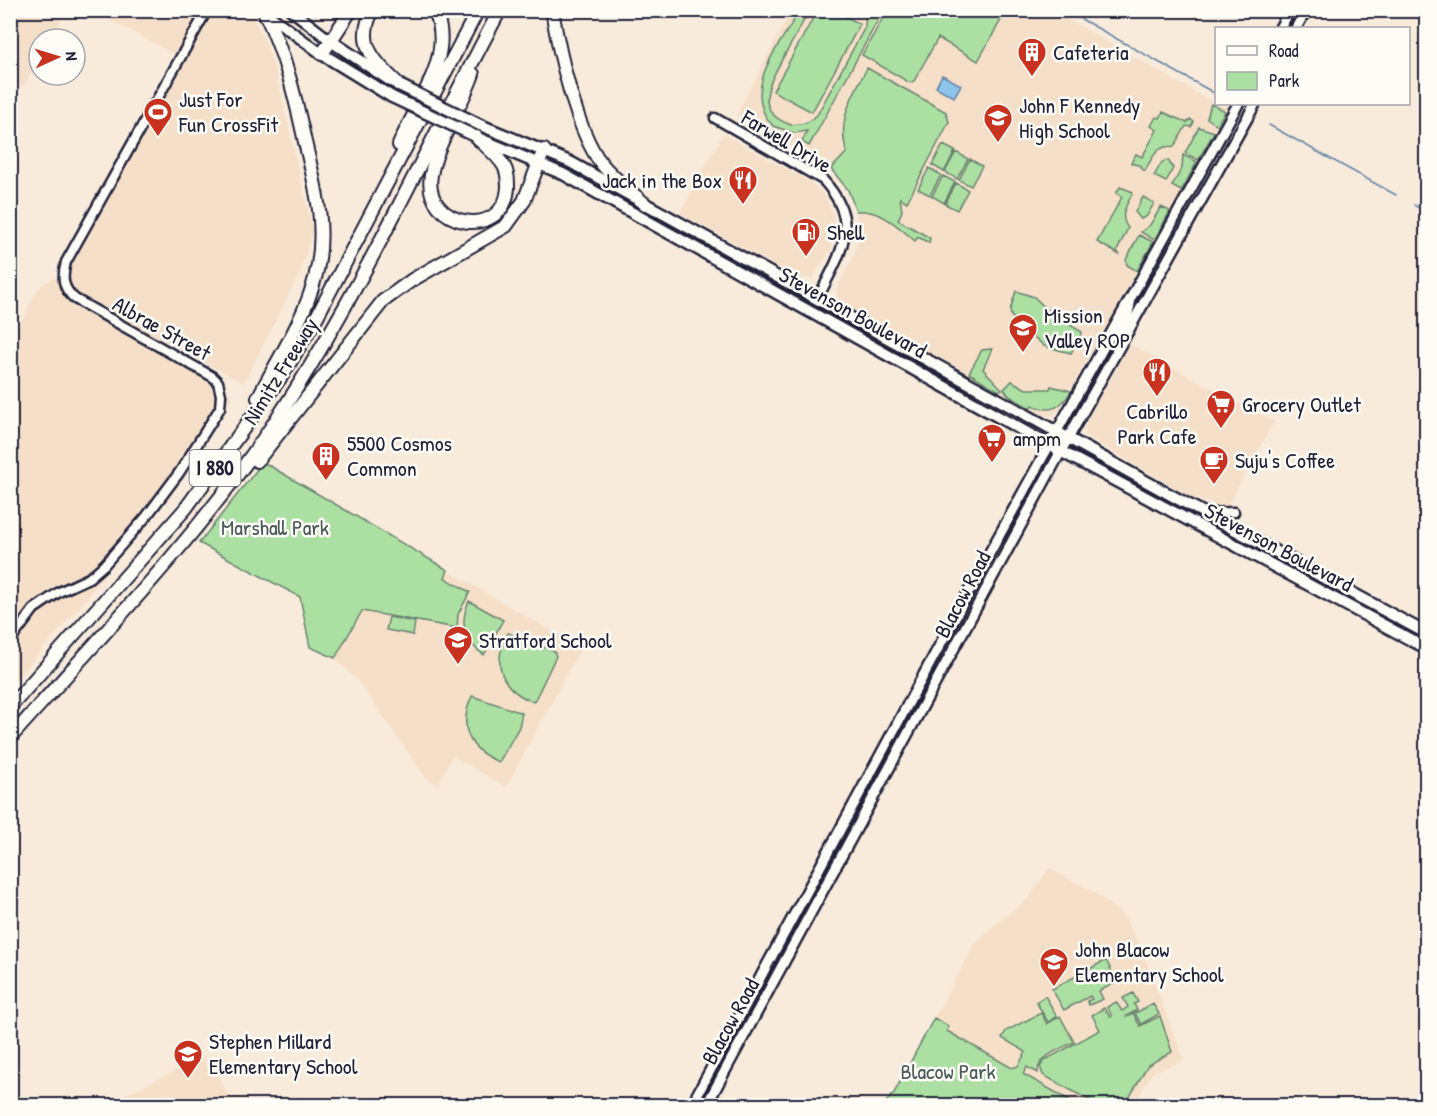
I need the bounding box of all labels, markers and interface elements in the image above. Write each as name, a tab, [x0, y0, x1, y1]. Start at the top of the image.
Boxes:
north arrow	[27, 27, 87, 87]
legend	[1215, 27, 1410, 105]
building icon: Cafeteria	[1016, 36, 1048, 78]
place label: Cafeteria	[1053, 37, 1129, 67]
text: Road	[1269, 38, 1299, 63]
text: N	[61, 51, 83, 61]
text: Park	[1269, 68, 1300, 93]
place label: Just For Fun CrossFit	[178, 84, 279, 139]
place label: John F Kennedy High School	[1019, 90, 1140, 145]
sports icon: Just For Fun CrossFit	[142, 96, 174, 138]
street label: Farwell Drive	[735, 102, 838, 180]
school or university icon: John F Kennedy High School	[982, 102, 1014, 144]
restaurant icon: Jack in the Box	[727, 164, 759, 206]
place label: Jack in the Box	[602, 165, 722, 195]
fuel station icon: Shell	[790, 216, 822, 258]
place label: Shell	[827, 217, 865, 247]
street label: Stevenson Boulevard	[774, 259, 932, 365]
street label: Albrae Street	[108, 289, 217, 367]
place label: Mission Valley ROP	[1044, 300, 1130, 355]
street label: Nimitz Freeway	[235, 312, 325, 430]
school or university icon: Mission Valley ROP	[1007, 312, 1039, 354]
restaurant icon: Cabrillo Park Cafe	[1141, 356, 1173, 398]
supermarket icon: Grocery Outlet	[1205, 388, 1237, 430]
place label: Grocery Outlet	[1242, 389, 1361, 419]
place label: Cabrillo Park Cafe	[1117, 396, 1197, 451]
supermarket icon: ampm	[976, 422, 1008, 464]
place label: ampm	[1013, 423, 1061, 453]
place label: 5500 Cosmos Common	[347, 428, 452, 483]
building icon: 5500 Cosmos Common	[310, 440, 342, 482]
cafe icon: Suju's Coffee	[1198, 444, 1230, 486]
place label: Suju's Coffee	[1235, 445, 1335, 475]
road number: I 880	[190, 450, 240, 486]
street label: Stevenson Boulevard	[1199, 495, 1359, 599]
park label: Marshall Park	[221, 512, 329, 542]
street label: Blacow Road	[927, 545, 998, 643]
school or university icon: Stratford School	[442, 624, 474, 666]
place label: Stratford School	[479, 625, 612, 655]
place label: John Blacow Elementary School	[1075, 934, 1224, 989]
school or university icon: John Blacow Elementary School	[1038, 946, 1070, 988]
street label: Blacow Road	[694, 972, 766, 1070]
place label: Stephen Millard Elementary School	[209, 1026, 358, 1081]
school or university icon: Stephen Millard Elementary School	[172, 1038, 204, 1080]
park label: Blacow Park	[900, 1056, 996, 1086]

